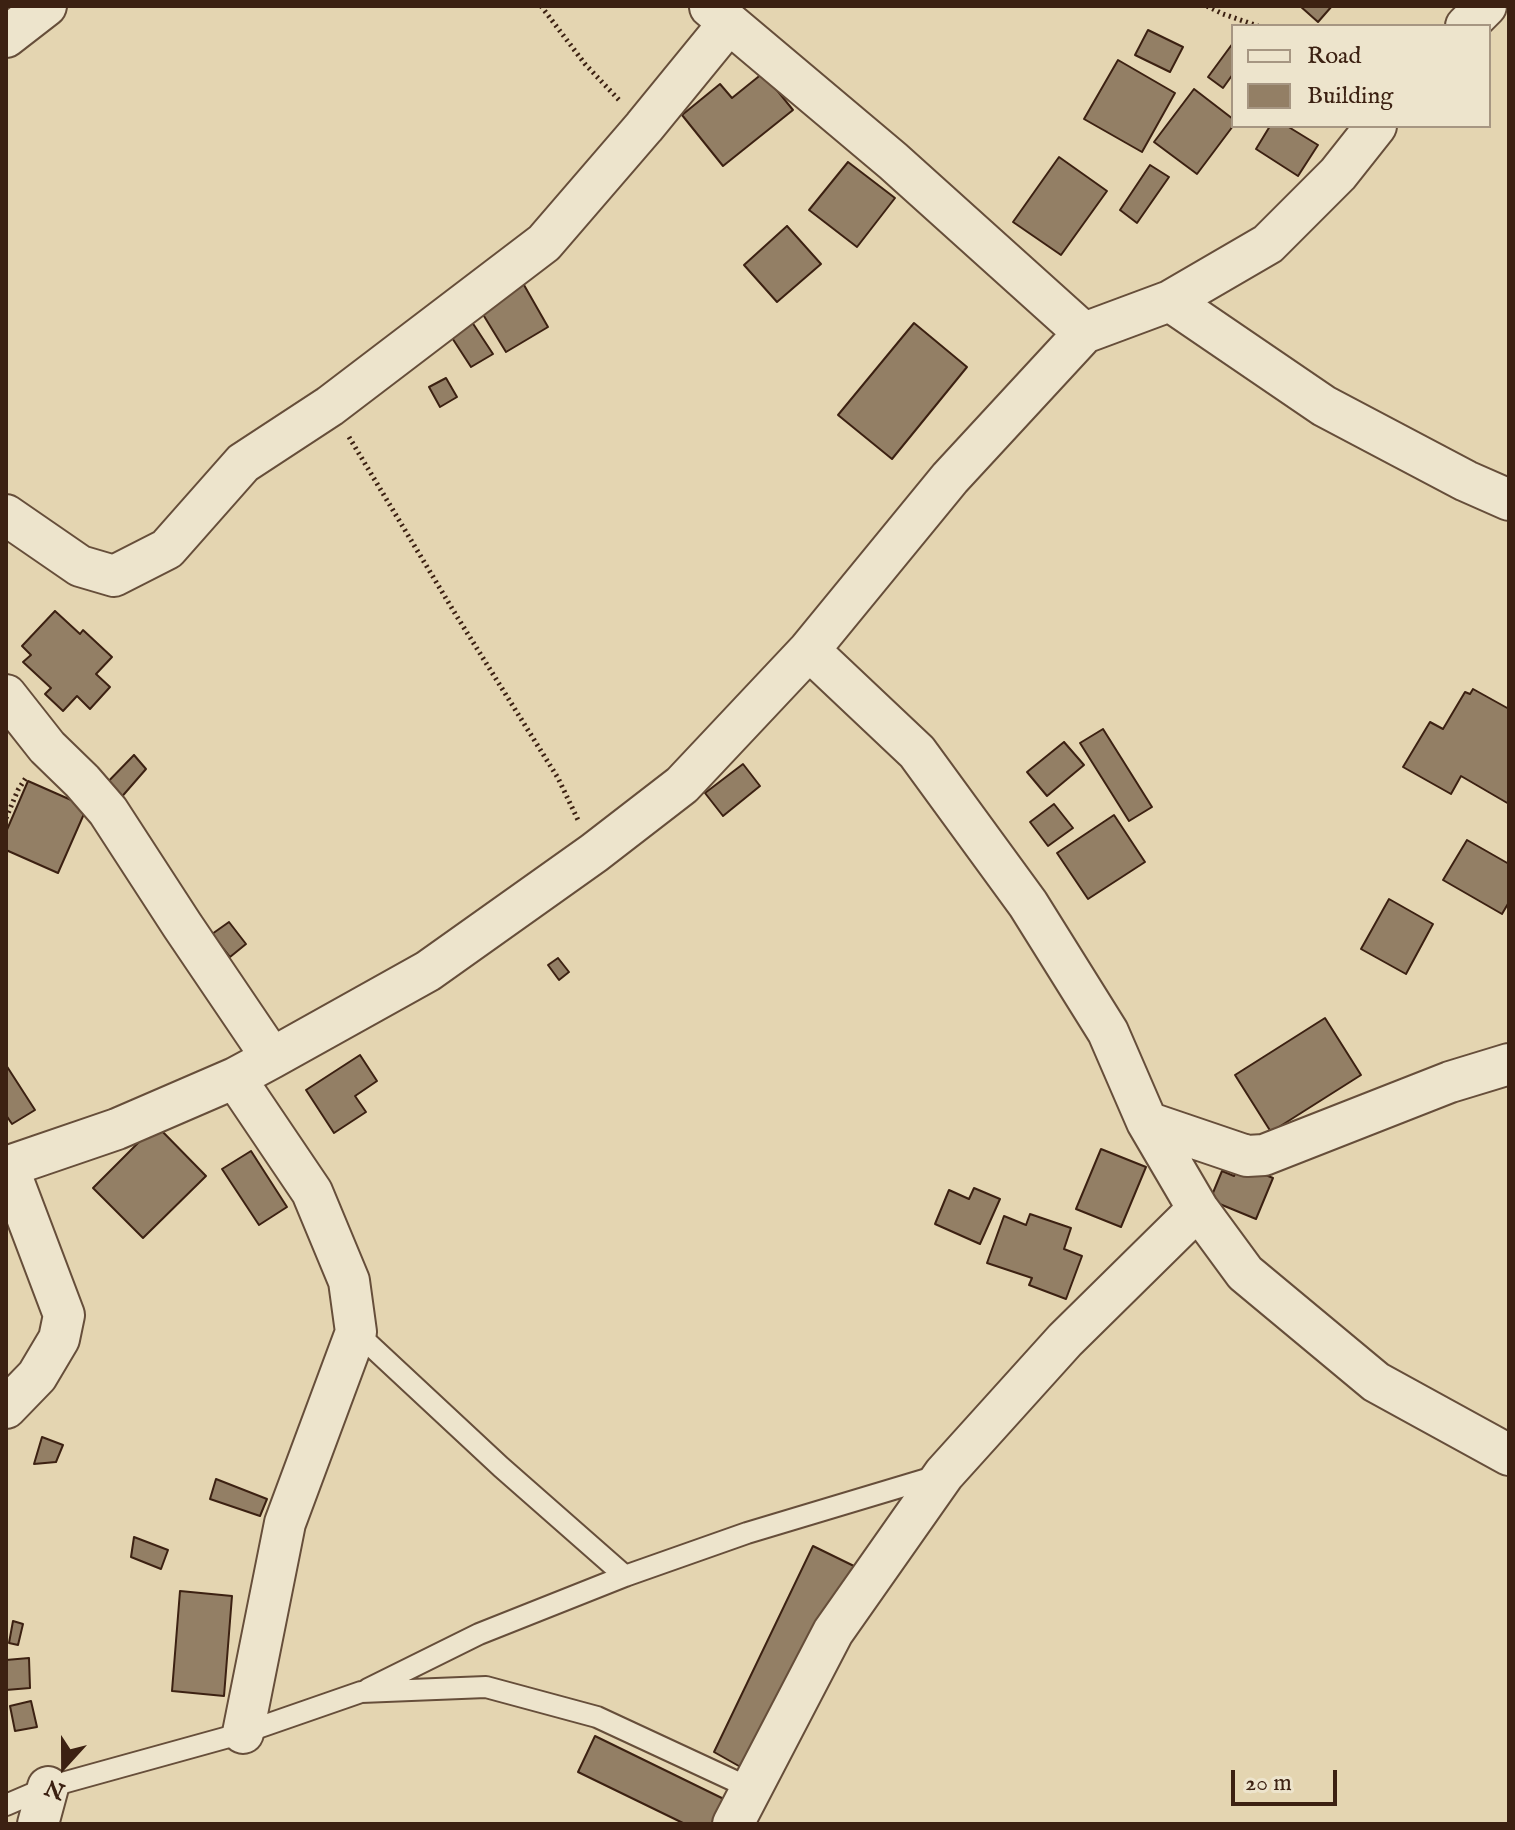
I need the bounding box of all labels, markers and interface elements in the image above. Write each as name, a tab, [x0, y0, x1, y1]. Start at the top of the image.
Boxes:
legend	[1231, 24, 1491, 128]
text: Road	[1307, 41, 1361, 72]
text: Building	[1307, 81, 1393, 112]
north arrow	[24, 1726, 104, 1806]
scale bar	[1235, 1754, 1341, 1804]
text: 20 m	[1245, 1768, 1292, 1799]
text: N	[41, 1772, 69, 1805]

